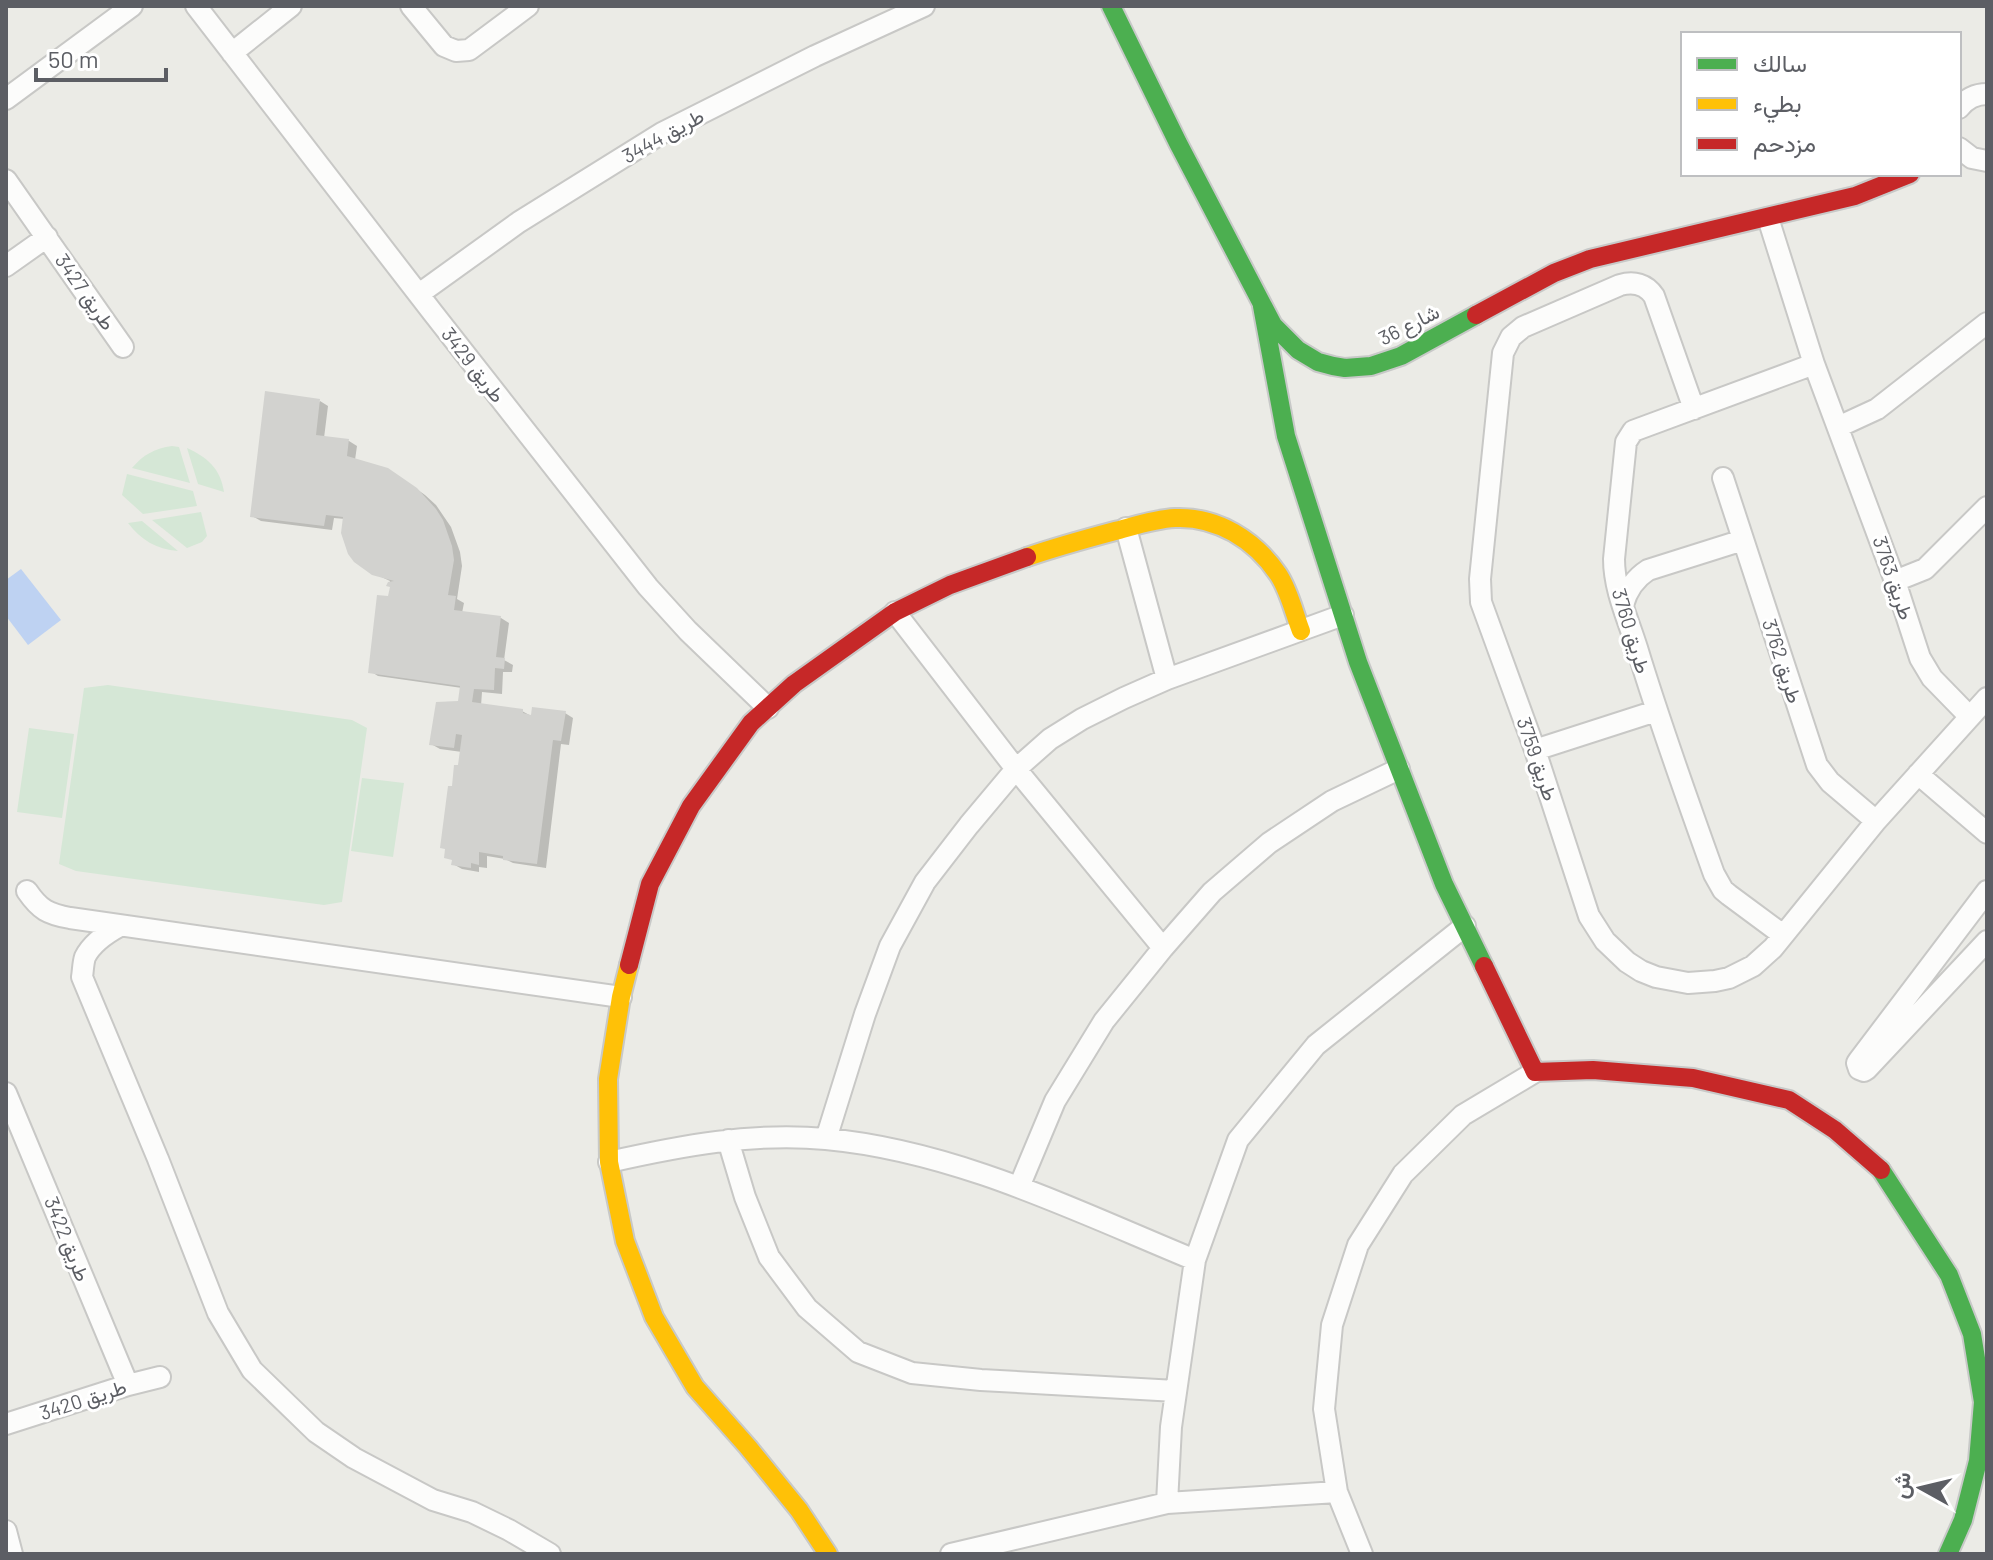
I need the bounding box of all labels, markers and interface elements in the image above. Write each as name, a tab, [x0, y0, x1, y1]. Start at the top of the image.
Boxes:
scale bar	[36, 32, 166, 82]
legend	[1681, 32, 1961, 176]
text: 50 m	[48, 44, 99, 73]
text: سالك	[1753, 48, 1807, 77]
text: بطيء	[1753, 88, 1802, 123]
street label: طريق 3444	[617, 103, 709, 169]
text: مزدحم	[1753, 128, 1816, 160]
street label: طريق 3427	[49, 249, 121, 335]
street label: شارع 36	[1374, 299, 1444, 352]
street label: طريق 3429	[435, 322, 511, 408]
street label: طريق 3763	[1867, 533, 1919, 623]
street label: طريق 3760	[1606, 585, 1656, 677]
street label: طريق 3762	[1756, 616, 1808, 706]
street label: طريق 3759	[1511, 714, 1563, 804]
street label: طريق 3422	[38, 1193, 96, 1285]
street label: طريق 3420	[36, 1374, 130, 1426]
north arrow	[1881, 1448, 1961, 1528]
text: ش	[1885, 1470, 1917, 1500]

